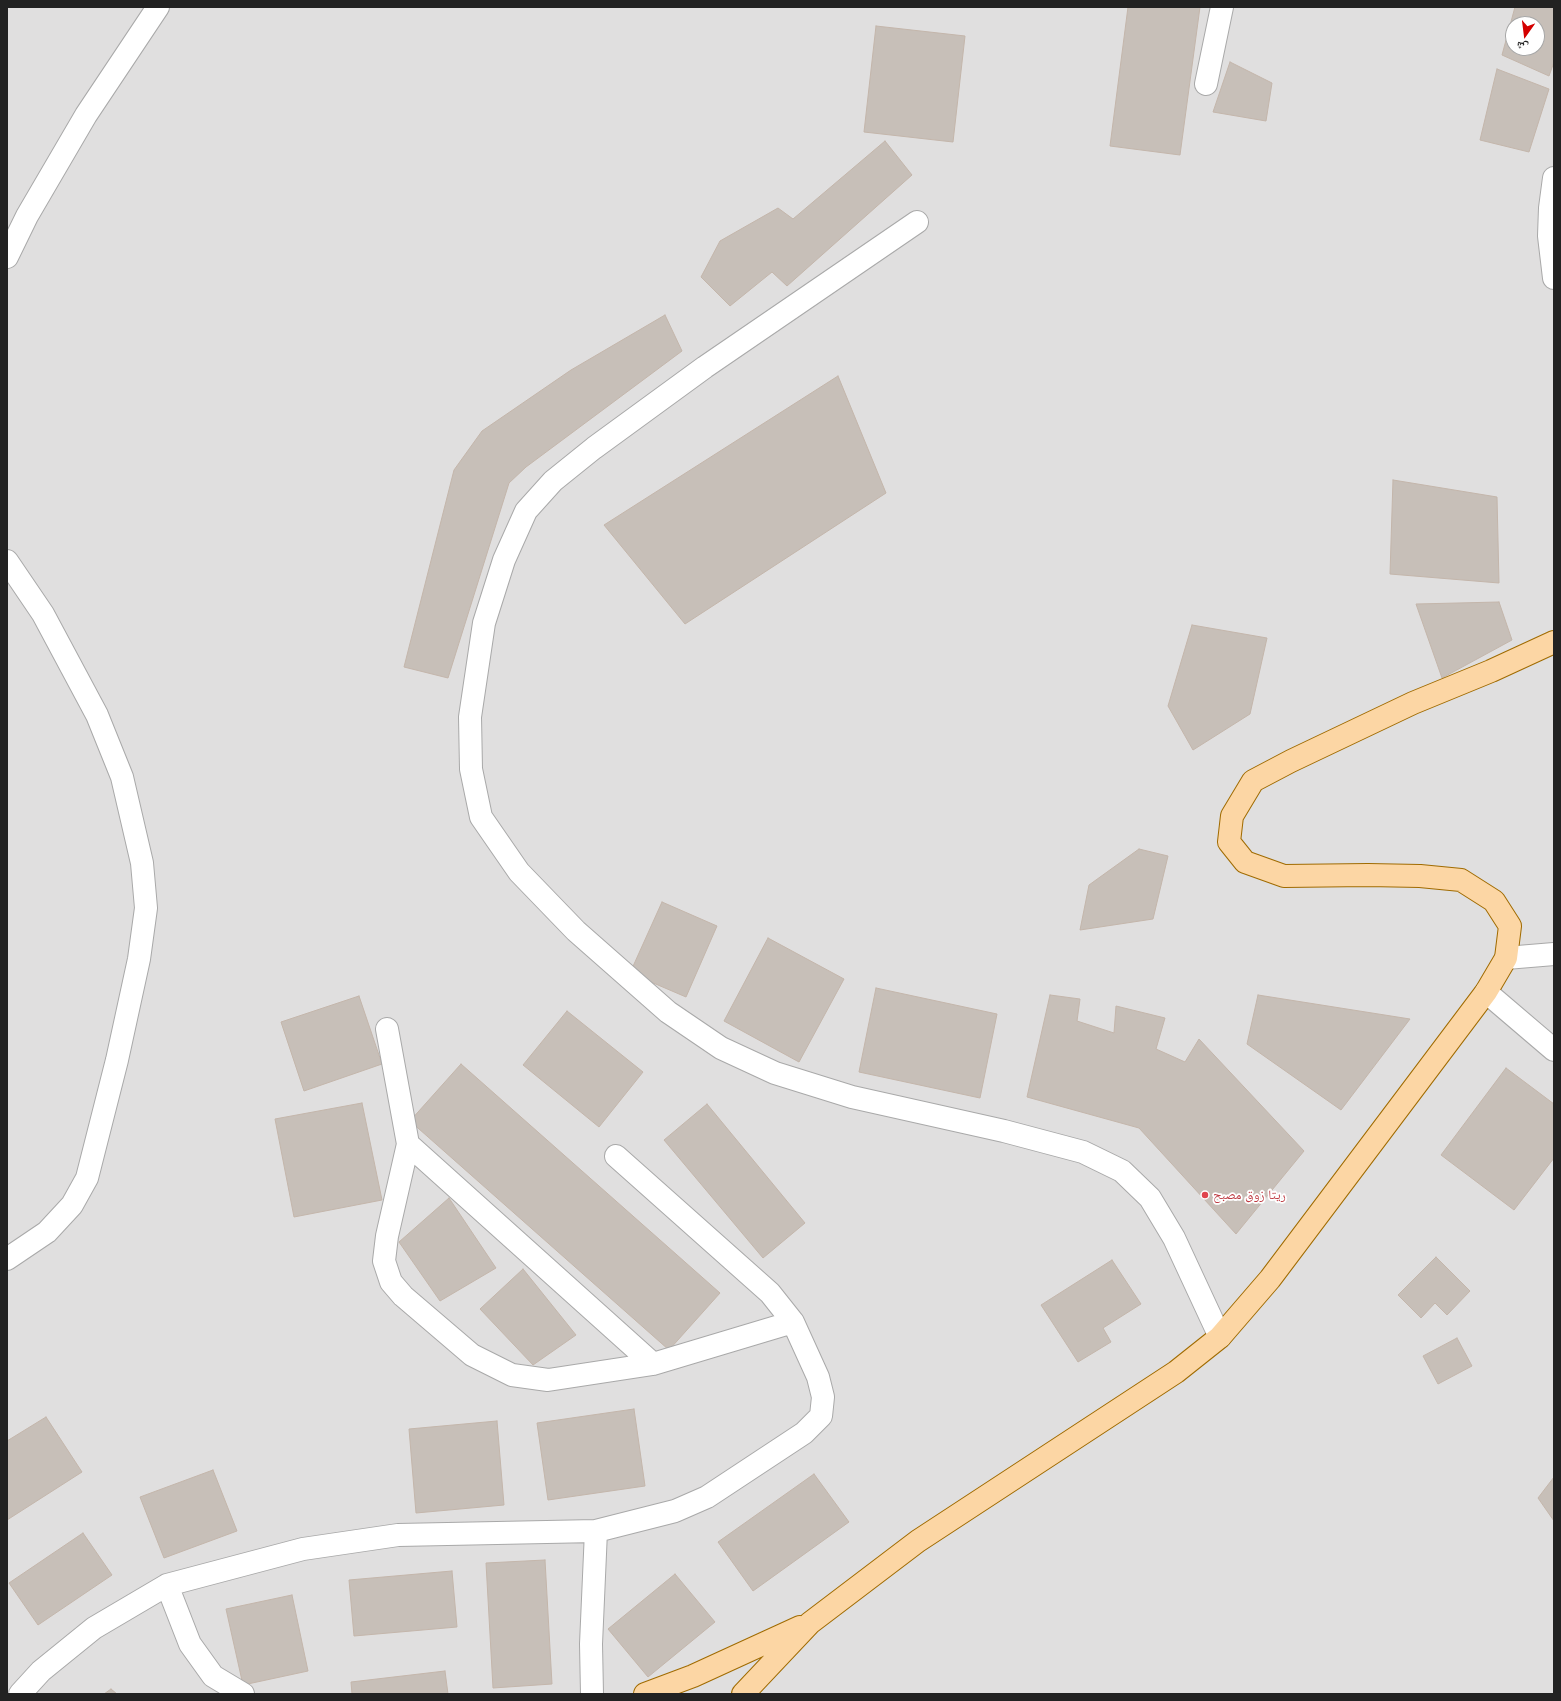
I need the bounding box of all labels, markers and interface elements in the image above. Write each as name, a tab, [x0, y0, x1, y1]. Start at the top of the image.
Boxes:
north arrow	[1505, 16, 1545, 56]
text: ش	[1515, 39, 1529, 54]
place label: ريتا زوق مصبح	[1213, 1187, 1286, 1203]
marker: ريتا زوق مصبح	[1200, 1190, 1210, 1200]

